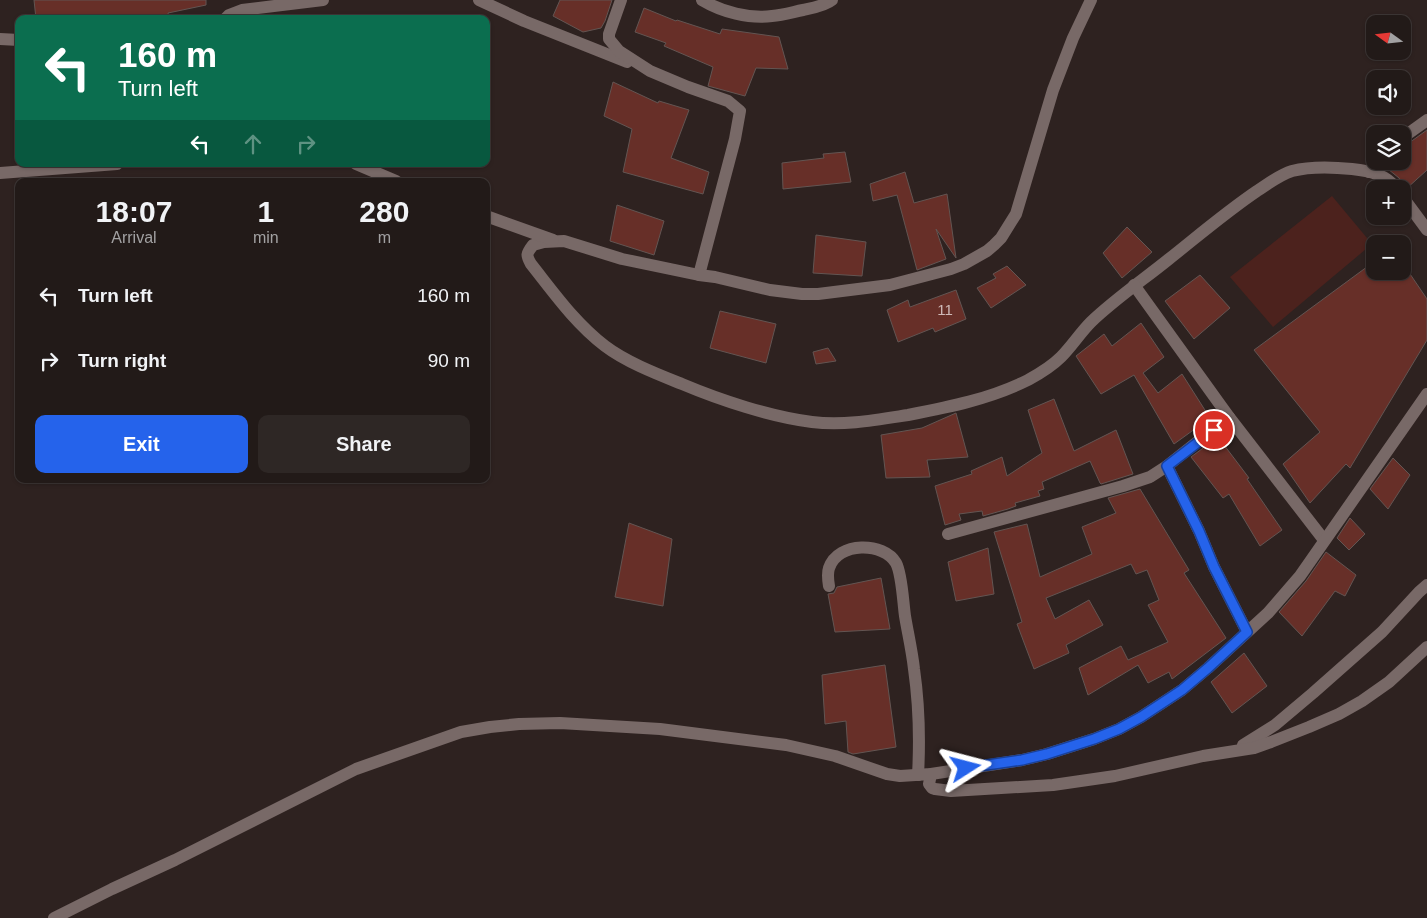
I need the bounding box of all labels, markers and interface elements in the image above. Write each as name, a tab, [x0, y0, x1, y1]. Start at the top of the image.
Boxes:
north arrow	[1366, 15, 1411, 60]
map controls	[1366, 15, 1411, 280]
icon: left	[35, 35, 100, 100]
text: 160 m	[118, 35, 217, 74]
button: sound	[1366, 70, 1411, 115]
text: Turn left	[118, 76, 198, 101]
button: layers	[1366, 125, 1411, 170]
icon: left	[186, 130, 214, 158]
icon: ahead	[239, 130, 267, 158]
icon: right	[292, 130, 320, 158]
button: +	[1366, 180, 1411, 225]
text: 18:07	[96, 195, 172, 228]
text: 1	[257, 195, 274, 228]
text: 280	[359, 195, 409, 228]
text: Arrival	[111, 229, 157, 246]
text: min	[253, 229, 279, 246]
text: m	[378, 229, 391, 246]
button: −	[1366, 235, 1411, 280]
icon: left	[35, 282, 63, 310]
text: Turn left	[78, 285, 153, 306]
text: 160 m	[417, 285, 470, 306]
house number: 11	[937, 301, 953, 318]
icon: right	[35, 347, 63, 375]
text: Turn right	[78, 350, 166, 371]
text: 90 m	[428, 350, 470, 371]
pin	[1193, 409, 1235, 451]
button: Exit	[35, 415, 248, 473]
button: Share	[258, 415, 470, 473]
icon: arrive	[1200, 416, 1228, 444]
position arrow	[939, 741, 991, 793]

